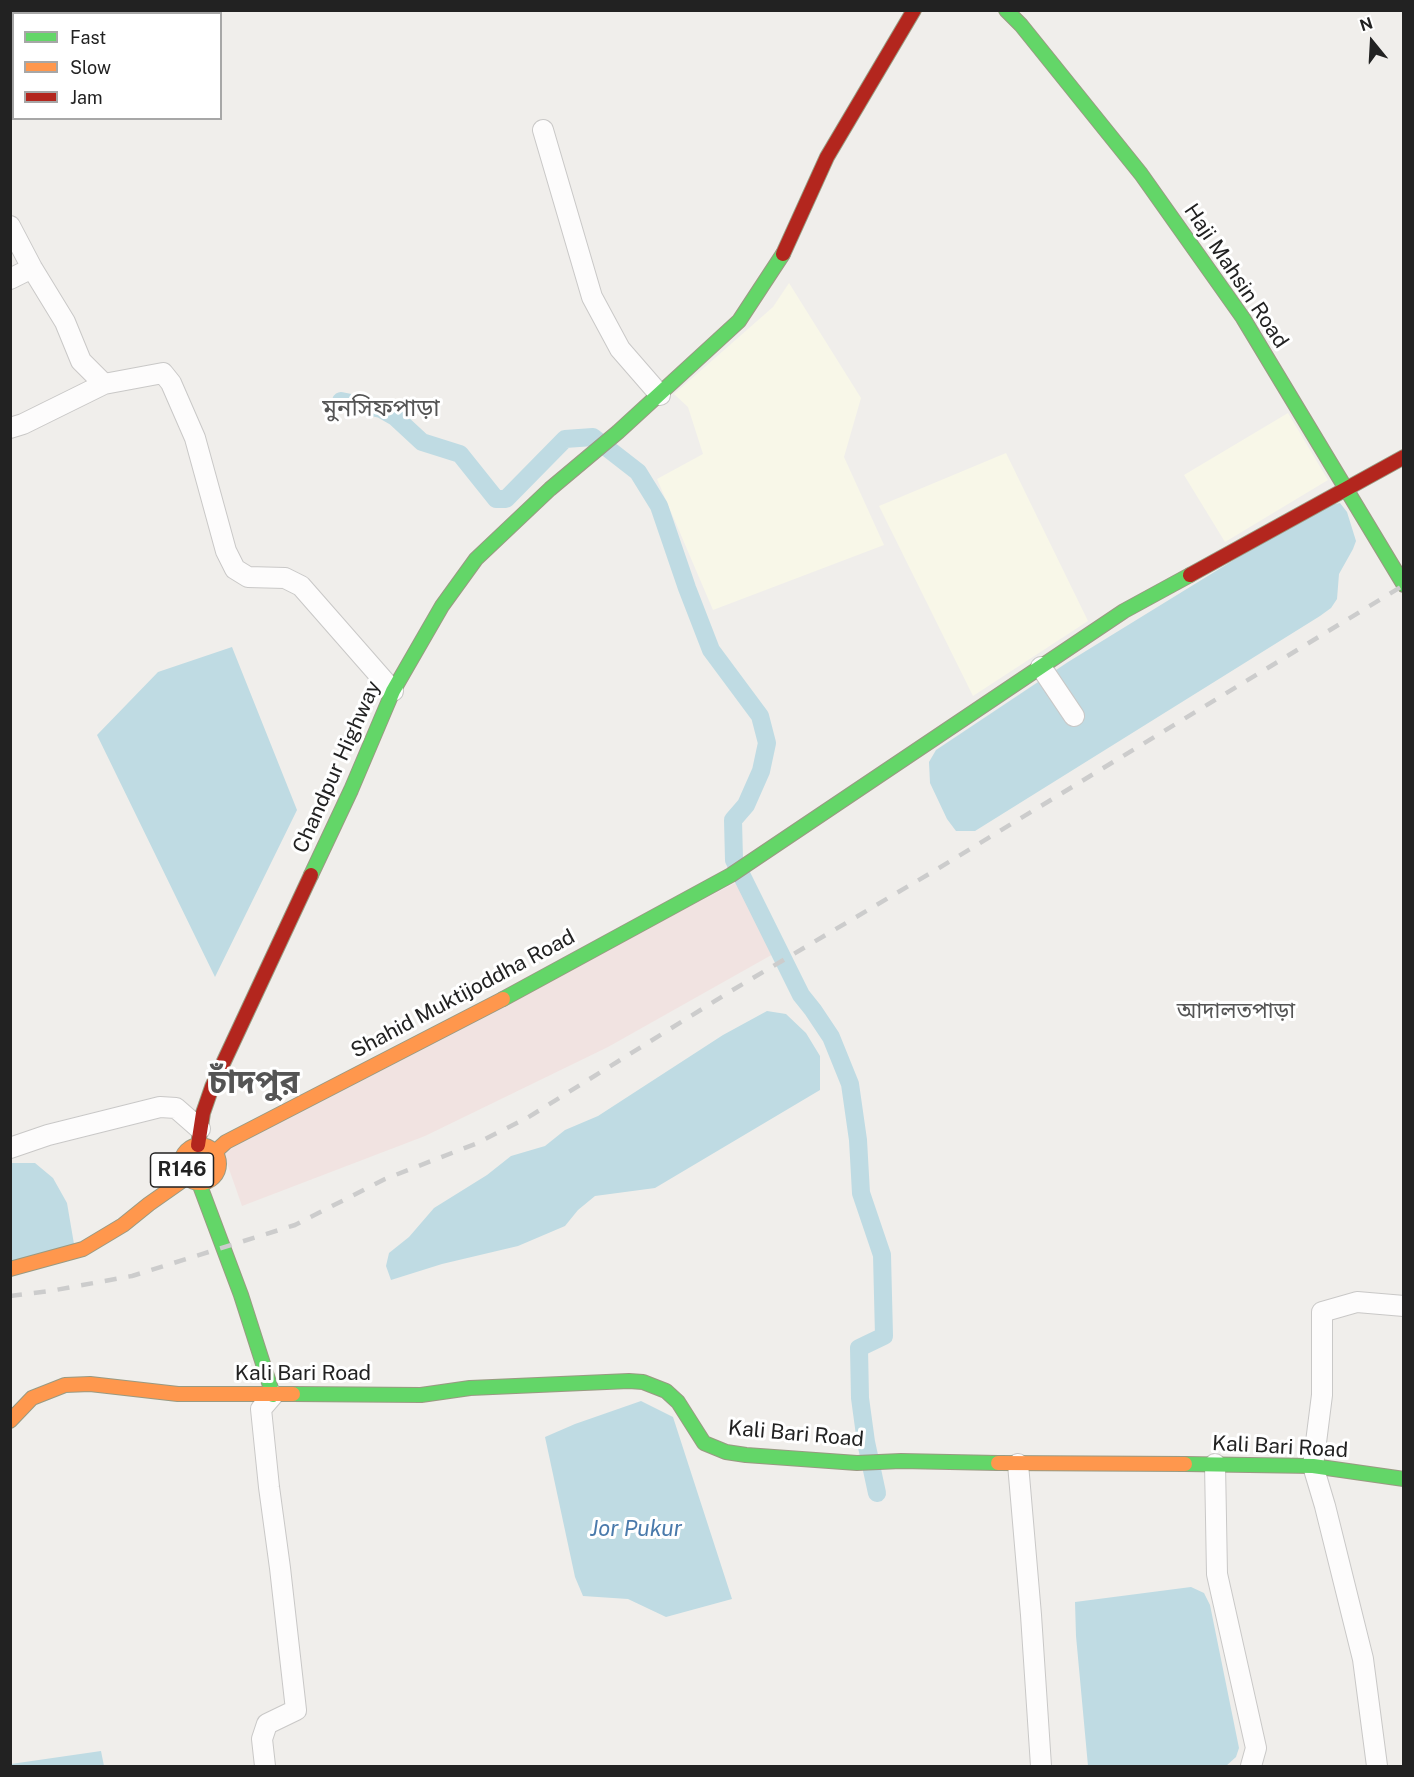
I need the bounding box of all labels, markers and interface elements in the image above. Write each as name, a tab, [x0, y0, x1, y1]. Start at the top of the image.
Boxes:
legend	[12, 12, 222, 120]
north arrow	[1342, 12, 1402, 72]
text: N	[1357, 13, 1375, 35]
text: Fast	[70, 27, 106, 48]
text: Slow	[70, 57, 111, 78]
text: Jam	[70, 87, 103, 108]
street label: Haji Mahsin Road	[1178, 199, 1294, 353]
district label: মুনসিফপাড়া	[322, 395, 440, 423]
street label: Chandpur Highway	[288, 677, 386, 857]
street label: Shahid Muktijoddha Road	[347, 924, 579, 1064]
district label: আদালতপাড়া	[1177, 998, 1295, 1024]
district label: চাঁদপুর	[209, 1063, 299, 1103]
road number: R146	[150, 1153, 213, 1187]
street label: Kali Bari Road	[235, 1361, 371, 1387]
street label: Kali Bari Road	[727, 1416, 865, 1452]
street label: Kali Bari Road	[1211, 1431, 1349, 1463]
water label: Jor Pukur	[590, 1516, 682, 1542]

